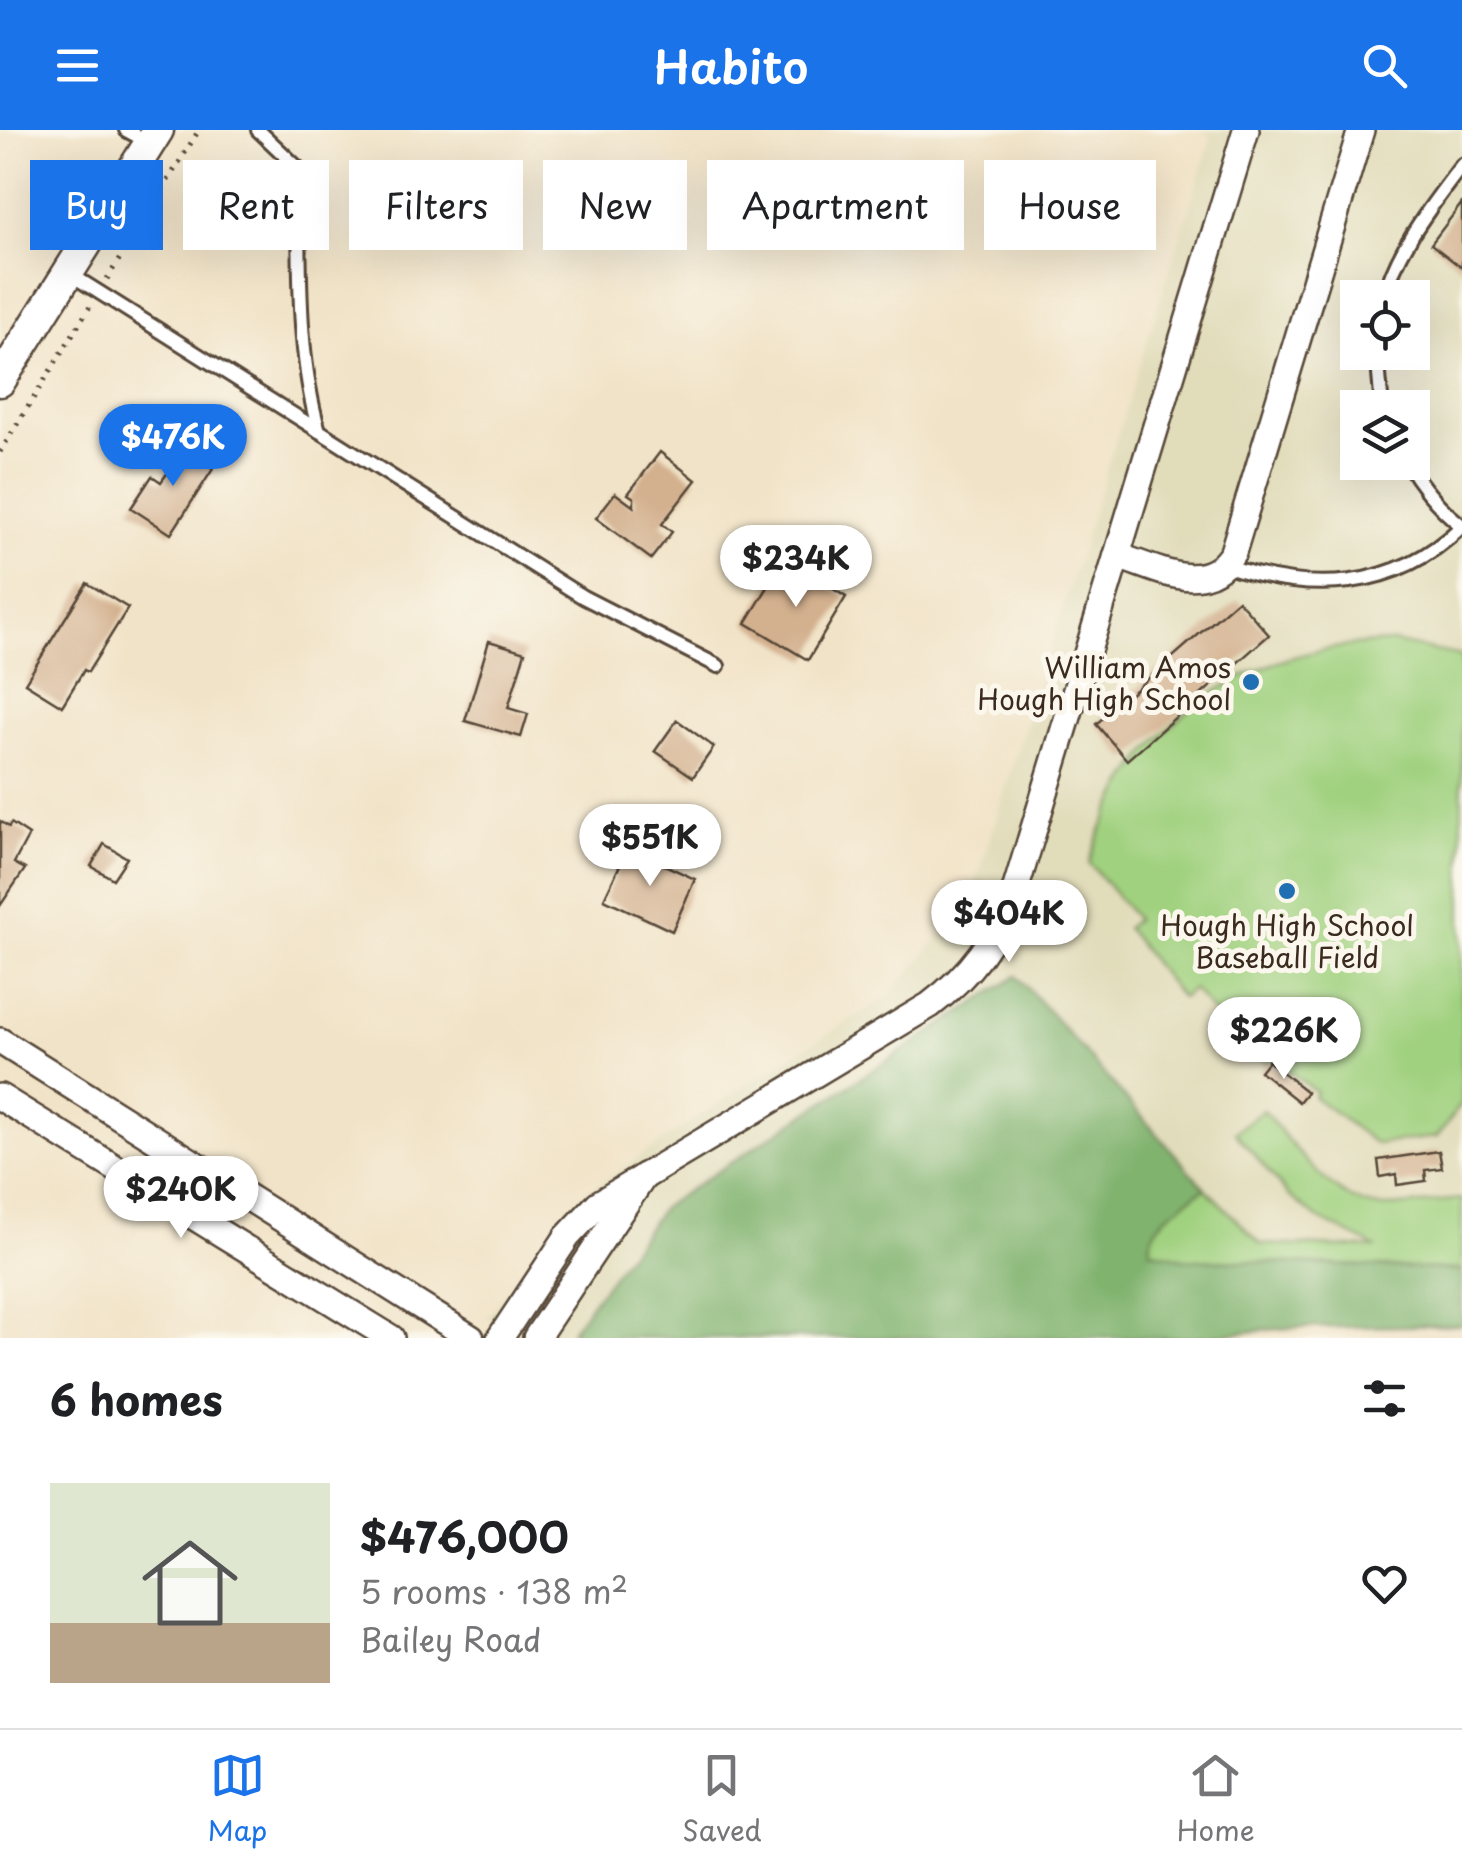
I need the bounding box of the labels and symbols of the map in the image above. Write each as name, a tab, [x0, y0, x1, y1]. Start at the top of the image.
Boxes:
pin: $476K	[103, 404, 243, 489]
pin: $234K	[726, 525, 866, 610]
place label: William Amos Hough High School	[977, 645, 1231, 720]
marker: William Amos Hough High School	[1240, 671, 1262, 693]
pin: $551K	[580, 804, 720, 889]
pin: $404K	[939, 880, 1079, 965]
marker: Hough High School Baseball Field	[1276, 880, 1298, 902]
place label: Hough High School Baseball Field	[1160, 903, 1414, 978]
pin: $226K	[1214, 997, 1354, 1082]
pin: $240K	[111, 1156, 251, 1241]

